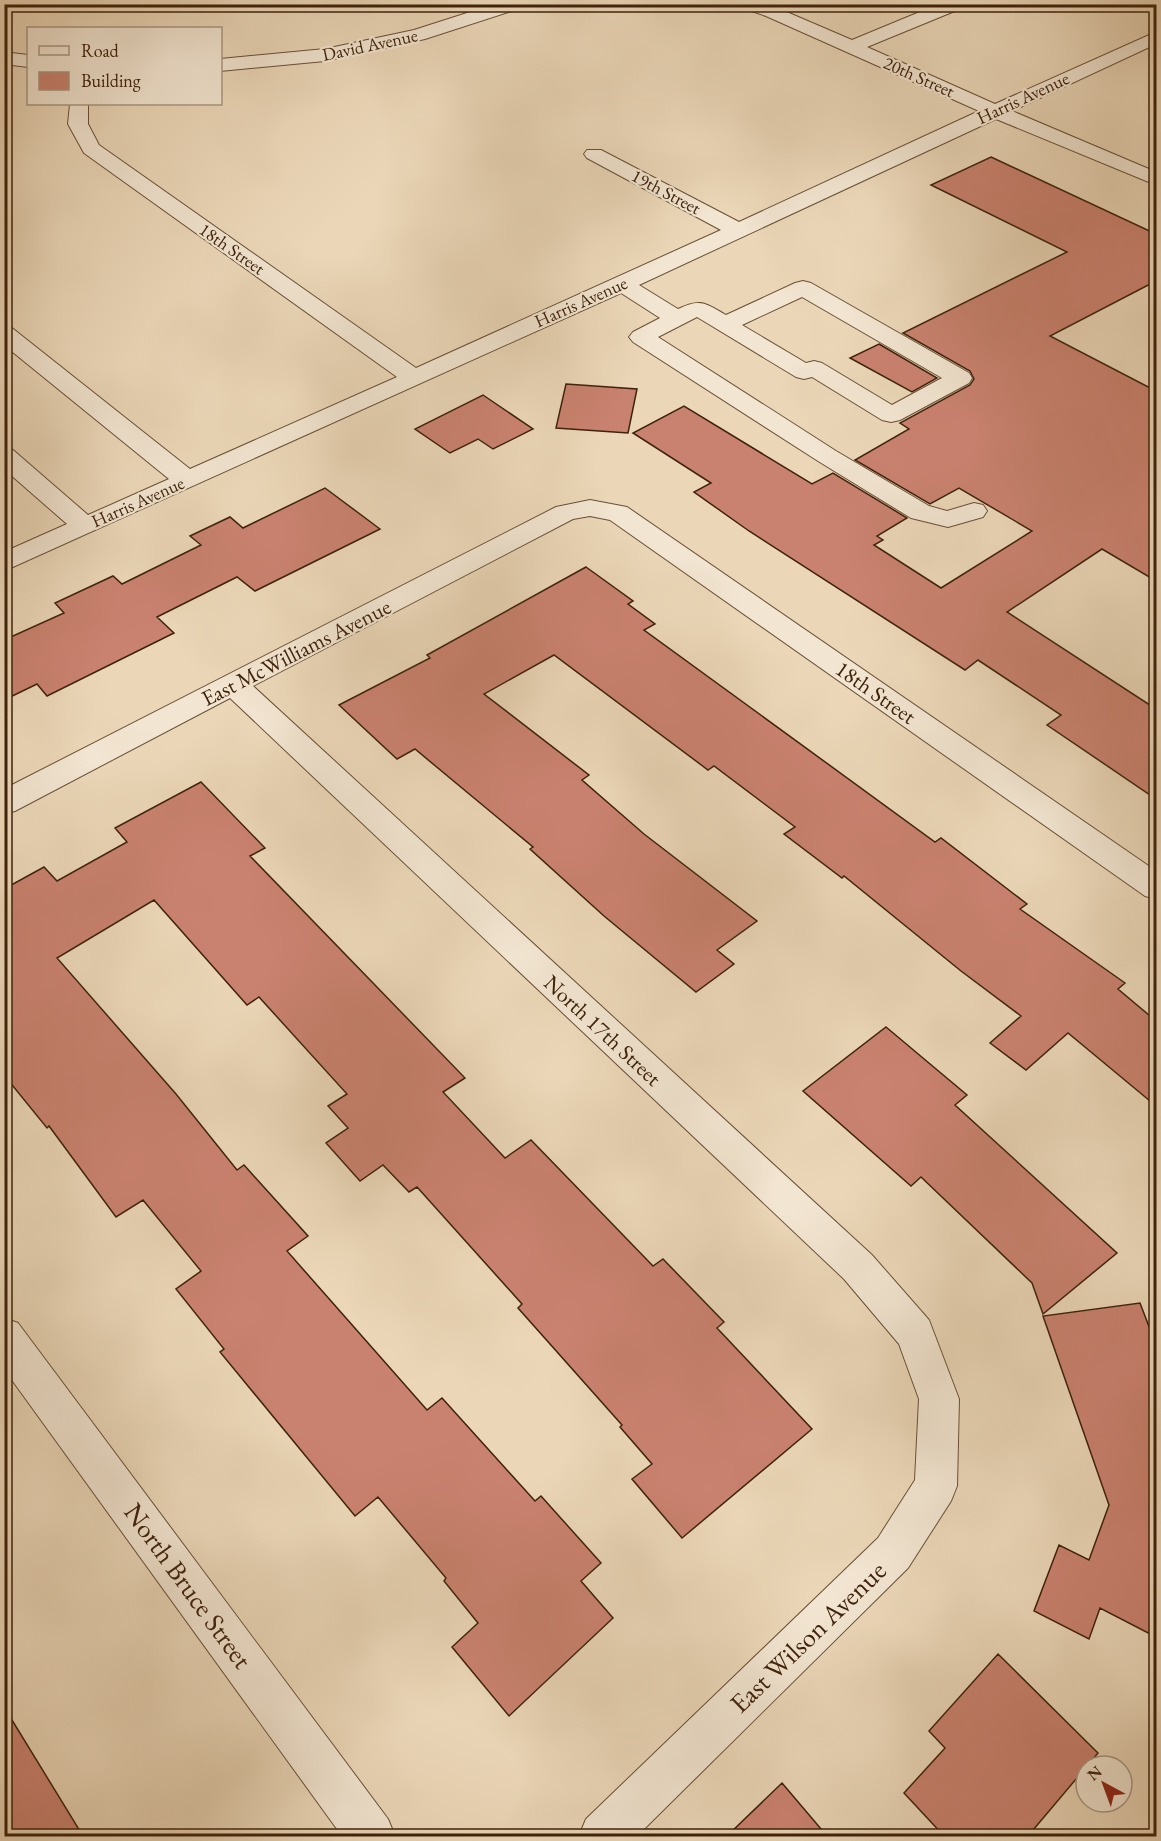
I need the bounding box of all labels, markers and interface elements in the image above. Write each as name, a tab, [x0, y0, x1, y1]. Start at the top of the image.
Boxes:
street label: David Avenue	[320, 23, 420, 66]
legend	[27, 27, 222, 105]
text: Road	[81, 39, 120, 62]
street label: 20th Street	[880, 51, 959, 103]
street label: Harris Avenue	[973, 66, 1073, 129]
text: Building	[81, 69, 141, 92]
street label: 19th Street	[628, 164, 705, 220]
street label: 18th Street	[195, 218, 270, 280]
street label: Harris Avenue	[531, 271, 631, 332]
street label: Harris Avenue	[88, 471, 188, 532]
street label: East McWilliams Avenue	[197, 592, 396, 713]
street label: 18th Street	[830, 654, 922, 731]
street label: North 17th Street	[538, 968, 668, 1092]
street label: North Bruce Street	[117, 1496, 261, 1676]
street label: East Wilson Avenue	[722, 1553, 893, 1720]
north arrow	[1074, 1754, 1134, 1814]
text: N	[1083, 1761, 1106, 1785]

